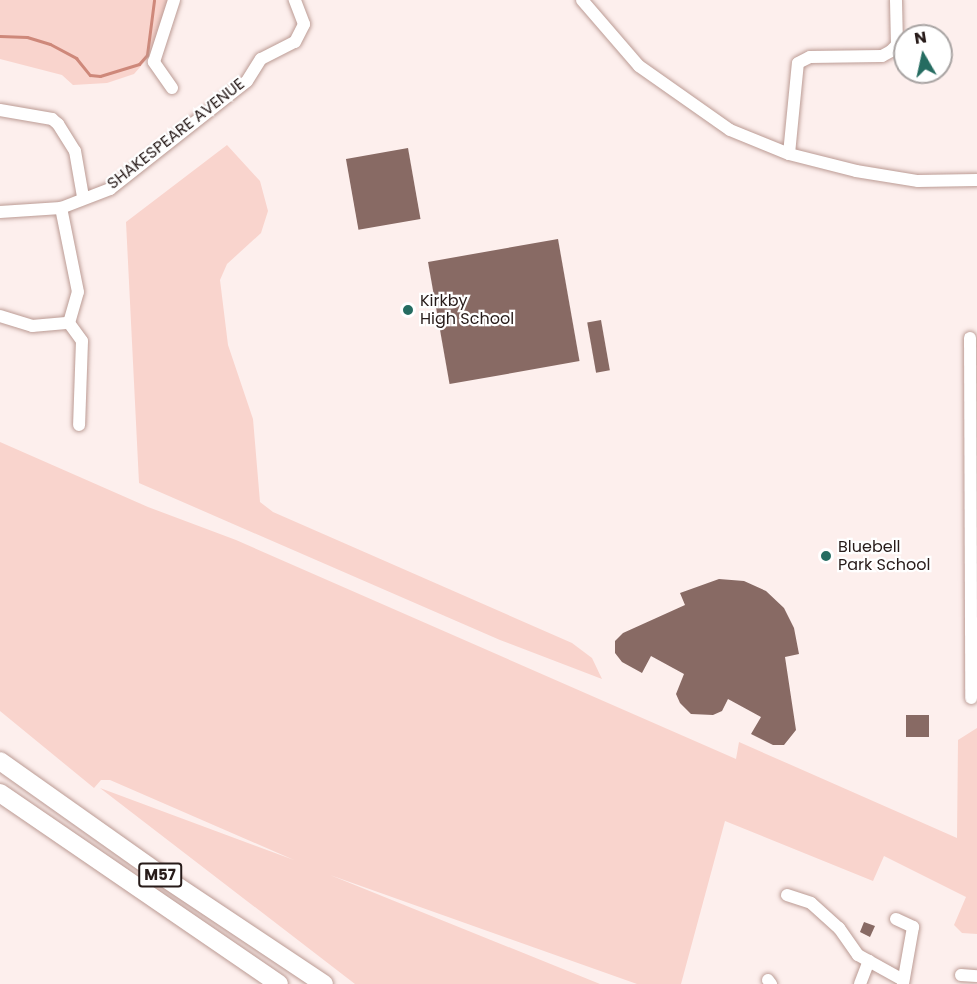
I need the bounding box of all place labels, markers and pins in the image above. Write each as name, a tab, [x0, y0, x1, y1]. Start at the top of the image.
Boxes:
place label: Kirkby High School	[420, 291, 514, 329]
marker: Kirkby High School	[401, 303, 415, 317]
place label: Bluebell Park School	[838, 537, 930, 575]
marker: Bluebell Park School	[819, 549, 833, 563]

